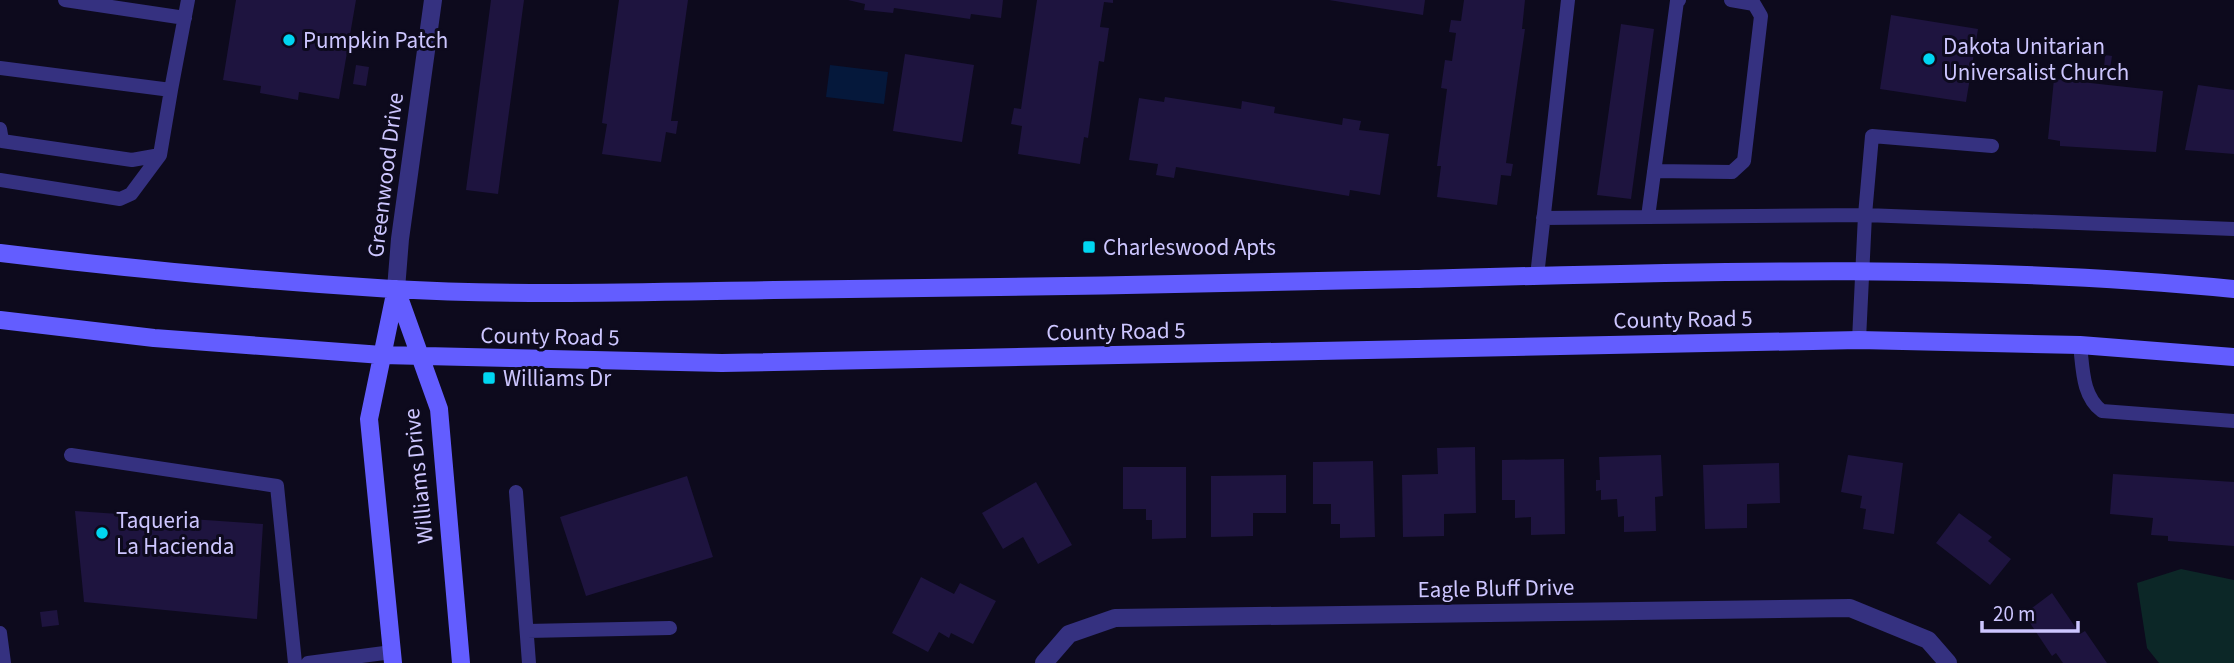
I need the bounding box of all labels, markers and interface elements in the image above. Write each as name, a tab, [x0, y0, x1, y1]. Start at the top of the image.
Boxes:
place label: Pumpkin Patch	[303, 24, 448, 57]
place label: Dakota Unitarian Universalist Church	[1943, 30, 2129, 89]
marker: Pumpkin Patch	[281, 32, 297, 48]
marker: Dakota Unitarian Universalist Church	[1921, 51, 1937, 67]
street label: Greenwood Drive	[359, 91, 412, 259]
place label: Charleswood Apts	[1103, 231, 1276, 264]
marker: Charleswood Apts	[1081, 239, 1097, 255]
street label: County Road 5	[1613, 302, 1753, 337]
street label: County Road 5	[1046, 314, 1186, 349]
street label: County Road 5	[480, 319, 620, 354]
place label: Williams Dr	[503, 362, 612, 395]
marker: Williams Dr	[481, 370, 497, 386]
street label: Williams Drive	[395, 407, 442, 545]
place label: Taqueria La Hacienda	[116, 504, 234, 563]
marker: Taqueria La Hacienda	[94, 525, 110, 541]
street label: Eagle Bluff Drive	[1417, 571, 1575, 606]
scale bar	[1982, 590, 2078, 634]
text: 20 m	[1993, 599, 2035, 629]

